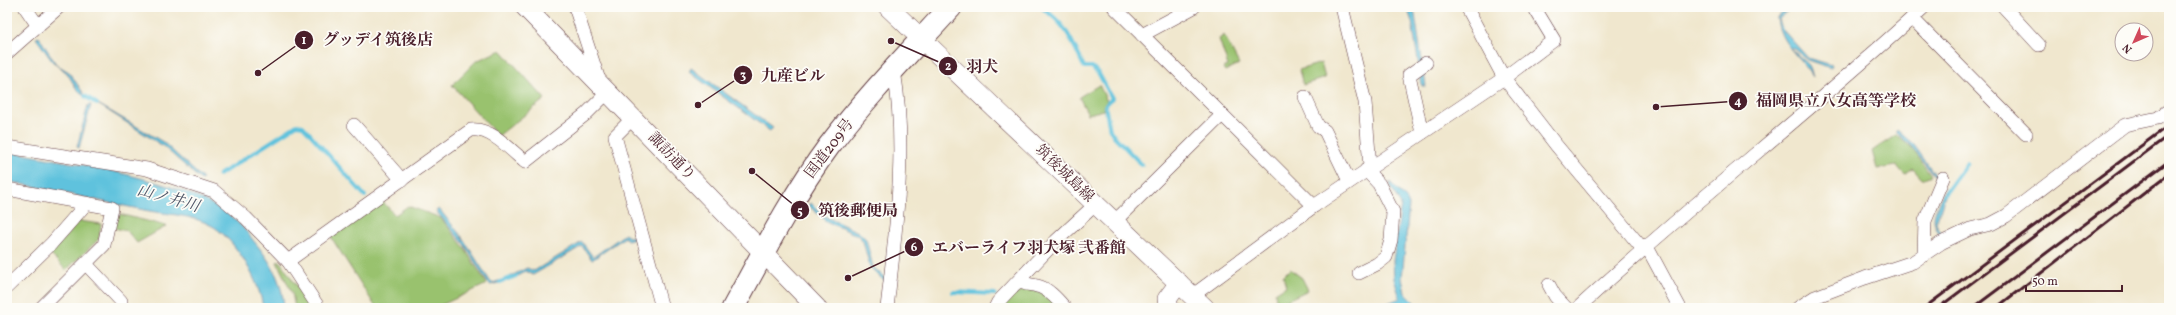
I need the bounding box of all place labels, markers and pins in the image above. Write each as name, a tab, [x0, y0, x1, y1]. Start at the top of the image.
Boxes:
callout: グッデイ筑後店	[294, 26, 442, 54]
callout: 羽犬	[938, 52, 1006, 80]
callout: 九産ビル	[733, 61, 833, 89]
callout: 福岡県立八女高等学校	[1728, 87, 1924, 115]
callout: 筑後郵便局	[790, 196, 906, 224]
callout: エバーライフ羽犬塚 弐番館	[904, 233, 1135, 261]

